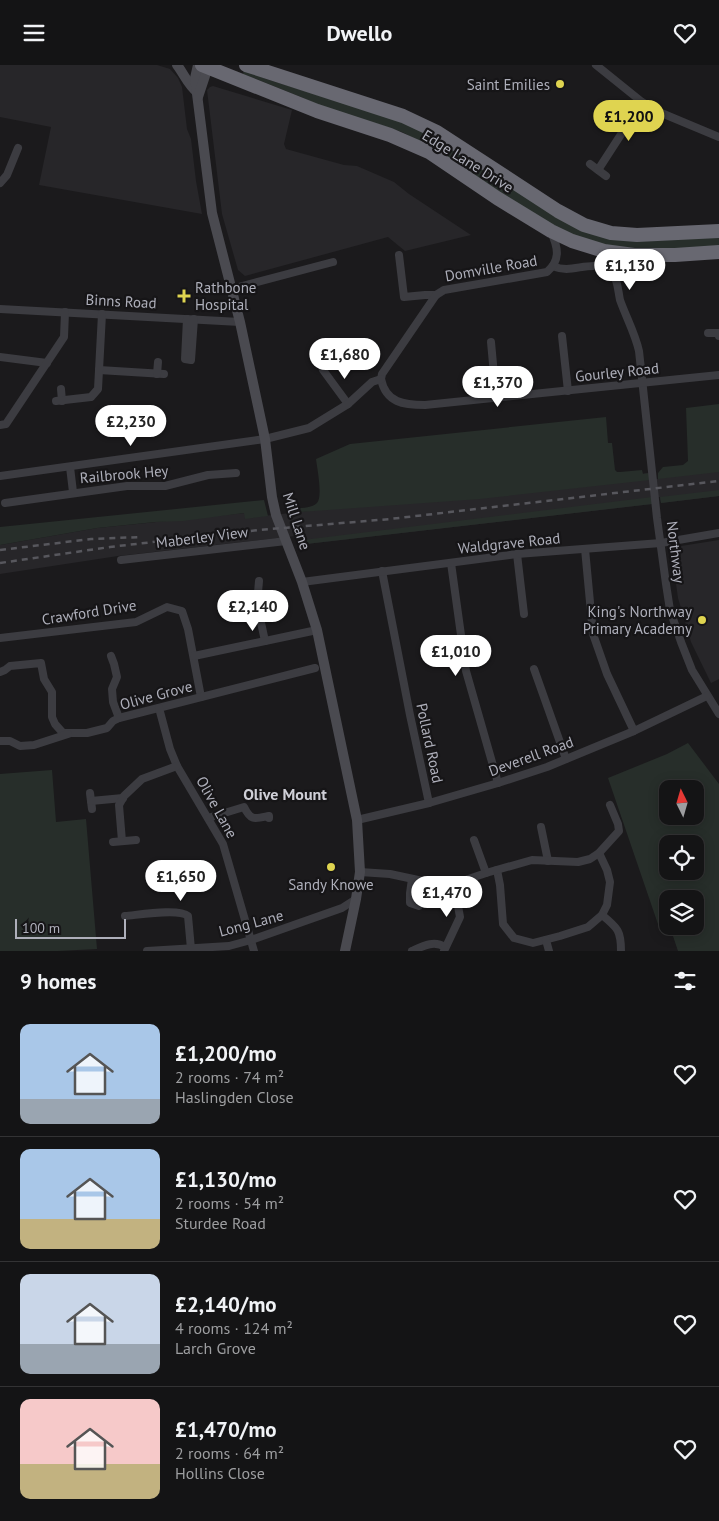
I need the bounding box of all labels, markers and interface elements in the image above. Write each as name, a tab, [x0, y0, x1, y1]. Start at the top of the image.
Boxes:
icon: menu	[20, 19, 48, 47]
text: Dwello	[327, 19, 392, 47]
icon: heart	[671, 19, 699, 47]
place label: Saint Emilies	[467, 75, 550, 94]
marker: Saint Emilies	[554, 78, 566, 90]
pin: £1,200	[588, 99, 670, 142]
text: £1,200	[604, 106, 654, 126]
street label: Edge Lane Drive	[419, 125, 517, 197]
pin: £1,130	[589, 249, 671, 291]
street label: Domville Road	[443, 251, 539, 285]
text: £1,130	[605, 255, 655, 275]
place label: Rathbone Hospital	[195, 278, 256, 314]
marker: Rathbone Hospital	[177, 289, 191, 303]
street label: Binns Road	[85, 290, 157, 312]
pin: £1,680	[304, 337, 386, 380]
text: £1,680	[320, 344, 370, 364]
street label: Gourley Road	[574, 358, 660, 386]
pin: £1,370	[457, 365, 539, 408]
text: £1,370	[473, 372, 523, 392]
pin: £2,230	[90, 405, 172, 447]
text: £2,230	[106, 411, 156, 431]
street label: Railbrook Hey	[79, 461, 169, 487]
street label: Mill Lane	[279, 490, 315, 552]
street label: Northway	[663, 520, 689, 584]
street label: Maberley View	[155, 522, 249, 552]
street label: Waldgrave Road	[457, 528, 561, 558]
pin: £2,140	[212, 589, 294, 632]
street label: Crawford Drive	[40, 595, 138, 629]
text: £2,140	[228, 596, 278, 616]
place label: King's Northway Primary Academy	[583, 602, 692, 638]
marker: King's Northway Primary Academy	[696, 614, 708, 626]
pin: £1,010	[415, 635, 497, 677]
text: £1,010	[431, 641, 481, 661]
street label: Olive Grove	[118, 676, 194, 714]
street label: Pollard Road	[412, 701, 448, 785]
street label: Deverell Road	[486, 732, 576, 780]
street label: Olive Lane	[192, 773, 242, 841]
north arrow	[659, 780, 704, 825]
map controls	[659, 780, 704, 935]
district label: Olive Mount	[243, 784, 327, 804]
button: locate	[659, 835, 704, 880]
pin: £1,650	[140, 859, 222, 902]
marker: Sandy Knowe	[325, 861, 337, 873]
text: £1,650	[156, 866, 206, 886]
place label: Sandy Knowe	[288, 875, 374, 894]
pin: £1,470	[406, 875, 488, 918]
text: £1,470	[422, 882, 472, 902]
button: layers	[659, 890, 704, 935]
street label: Long Lane	[217, 905, 285, 941]
scale bar	[15, 916, 126, 939]
text: 100 m	[22, 919, 60, 937]
icon: filters	[671, 967, 699, 995]
text: 9 homes	[20, 968, 96, 995]
text: £1,200/mo	[175, 1040, 277, 1067]
icon: home	[60, 1044, 120, 1104]
icon: heart	[671, 1060, 699, 1088]
text: 2 rooms · 74 m²	[175, 1067, 284, 1087]
text: Haslingden Close	[175, 1087, 294, 1107]
text: £1,130/mo	[175, 1166, 277, 1193]
icon: home	[60, 1169, 120, 1229]
icon: heart	[671, 1185, 699, 1213]
text: 2 rooms · 54 m²	[175, 1193, 284, 1213]
text: Sturdee Road	[175, 1213, 266, 1233]
text: £2,140/mo	[175, 1291, 277, 1318]
icon: home	[60, 1294, 120, 1354]
icon: heart	[671, 1310, 699, 1338]
text: 4 rooms · 124 m²	[175, 1318, 293, 1338]
text: Larch Grove	[175, 1338, 256, 1358]
text: £1,470/mo	[175, 1416, 277, 1443]
icon: home	[60, 1419, 120, 1479]
icon: heart	[671, 1435, 699, 1463]
text: 2 rooms · 64 m²	[175, 1443, 284, 1463]
text: Hollins Close	[175, 1463, 265, 1483]

